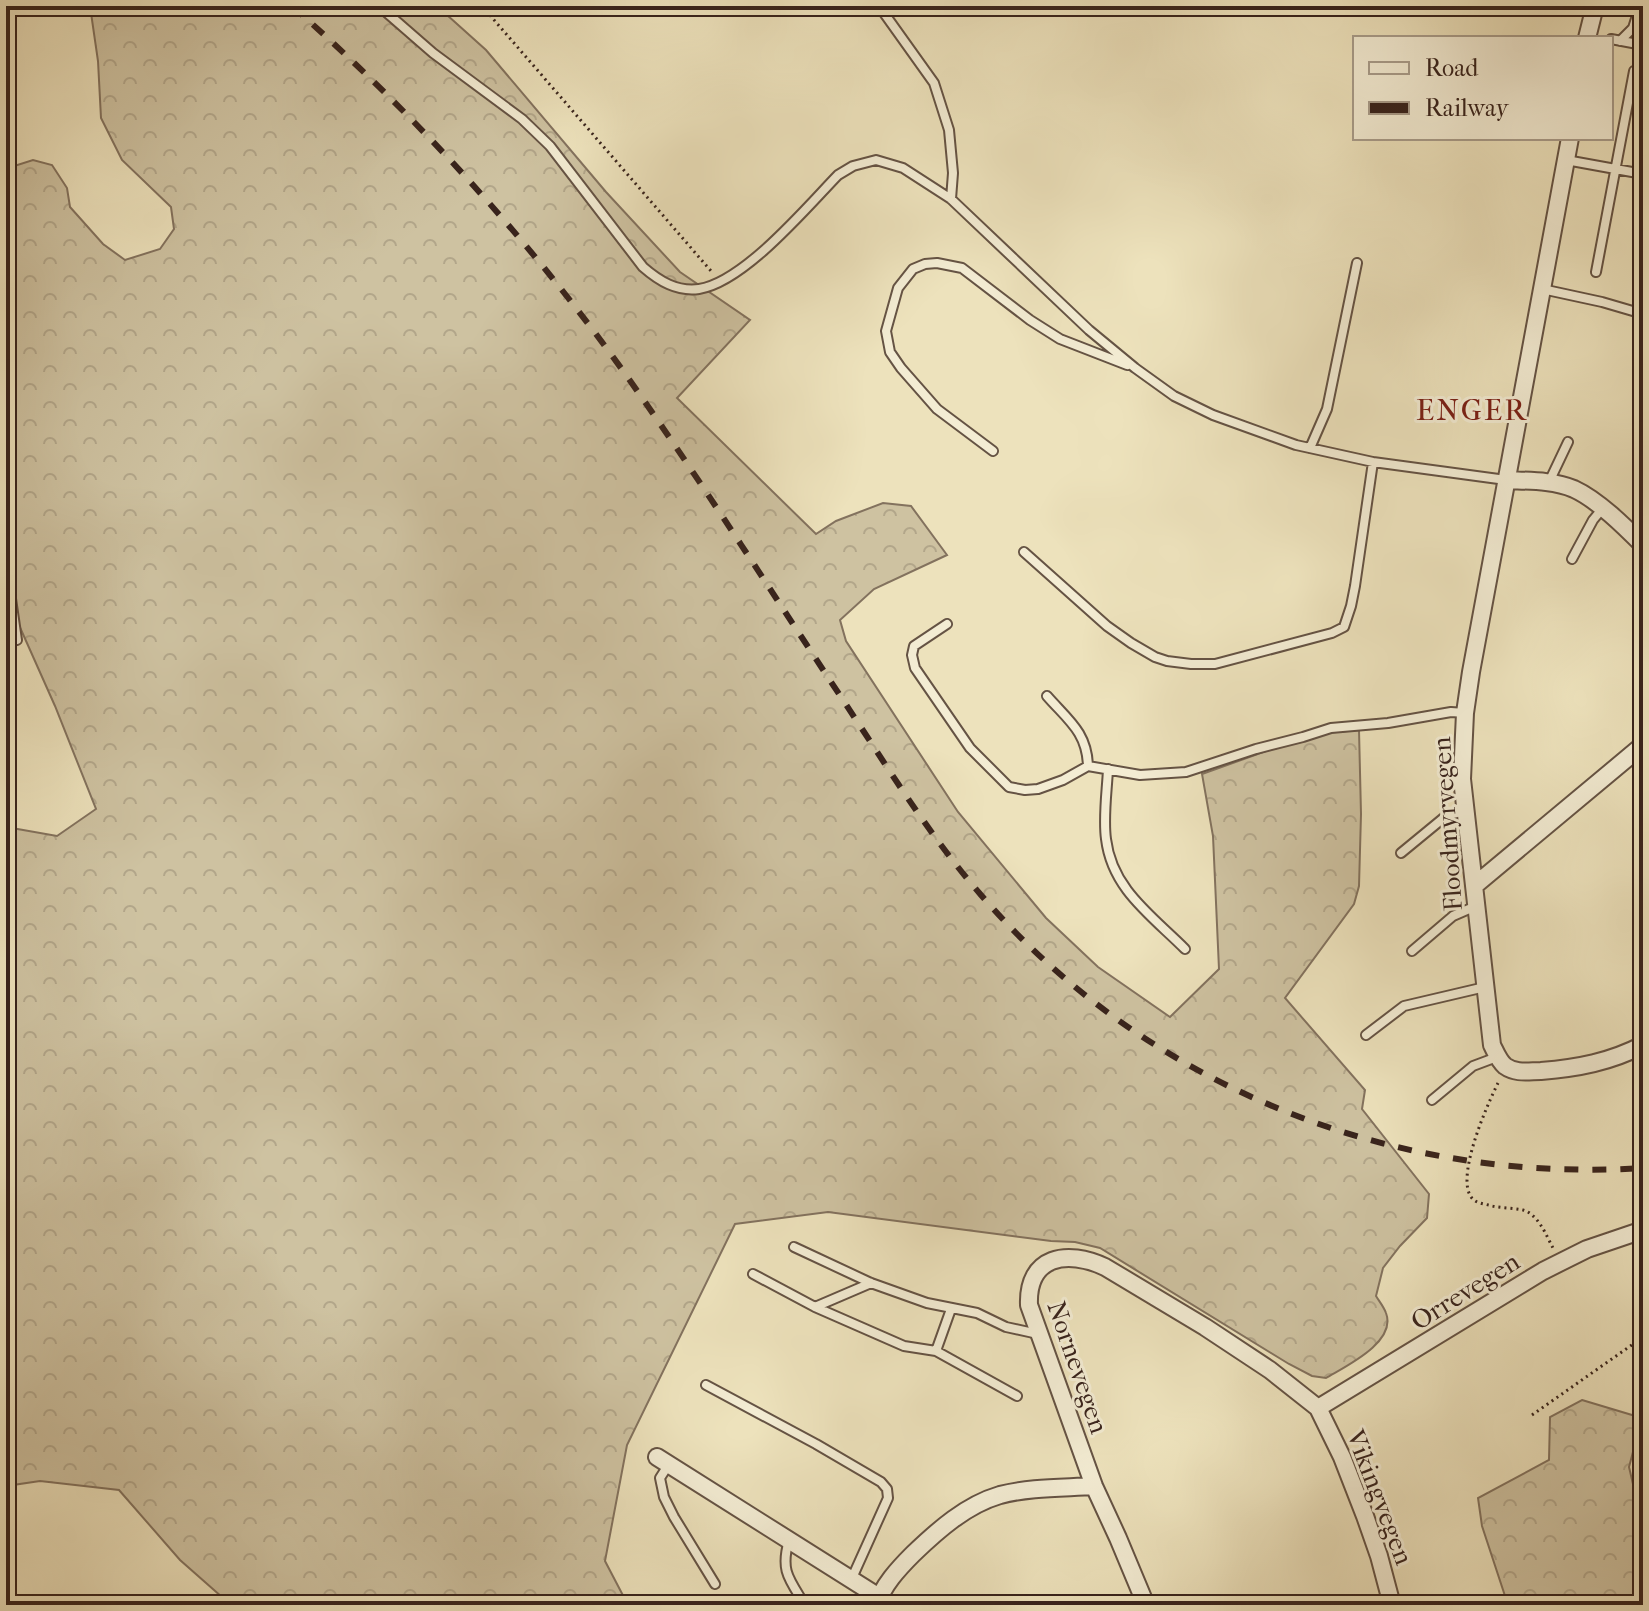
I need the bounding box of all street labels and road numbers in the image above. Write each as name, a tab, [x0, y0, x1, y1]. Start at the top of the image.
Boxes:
street label: Floodmyrvegen	[1426, 736, 1469, 912]
street label: Orrevegen	[1405, 1246, 1525, 1337]
street label: Nornevegen	[1040, 1297, 1115, 1437]
street label: Vikingvegen	[1339, 1424, 1419, 1569]

